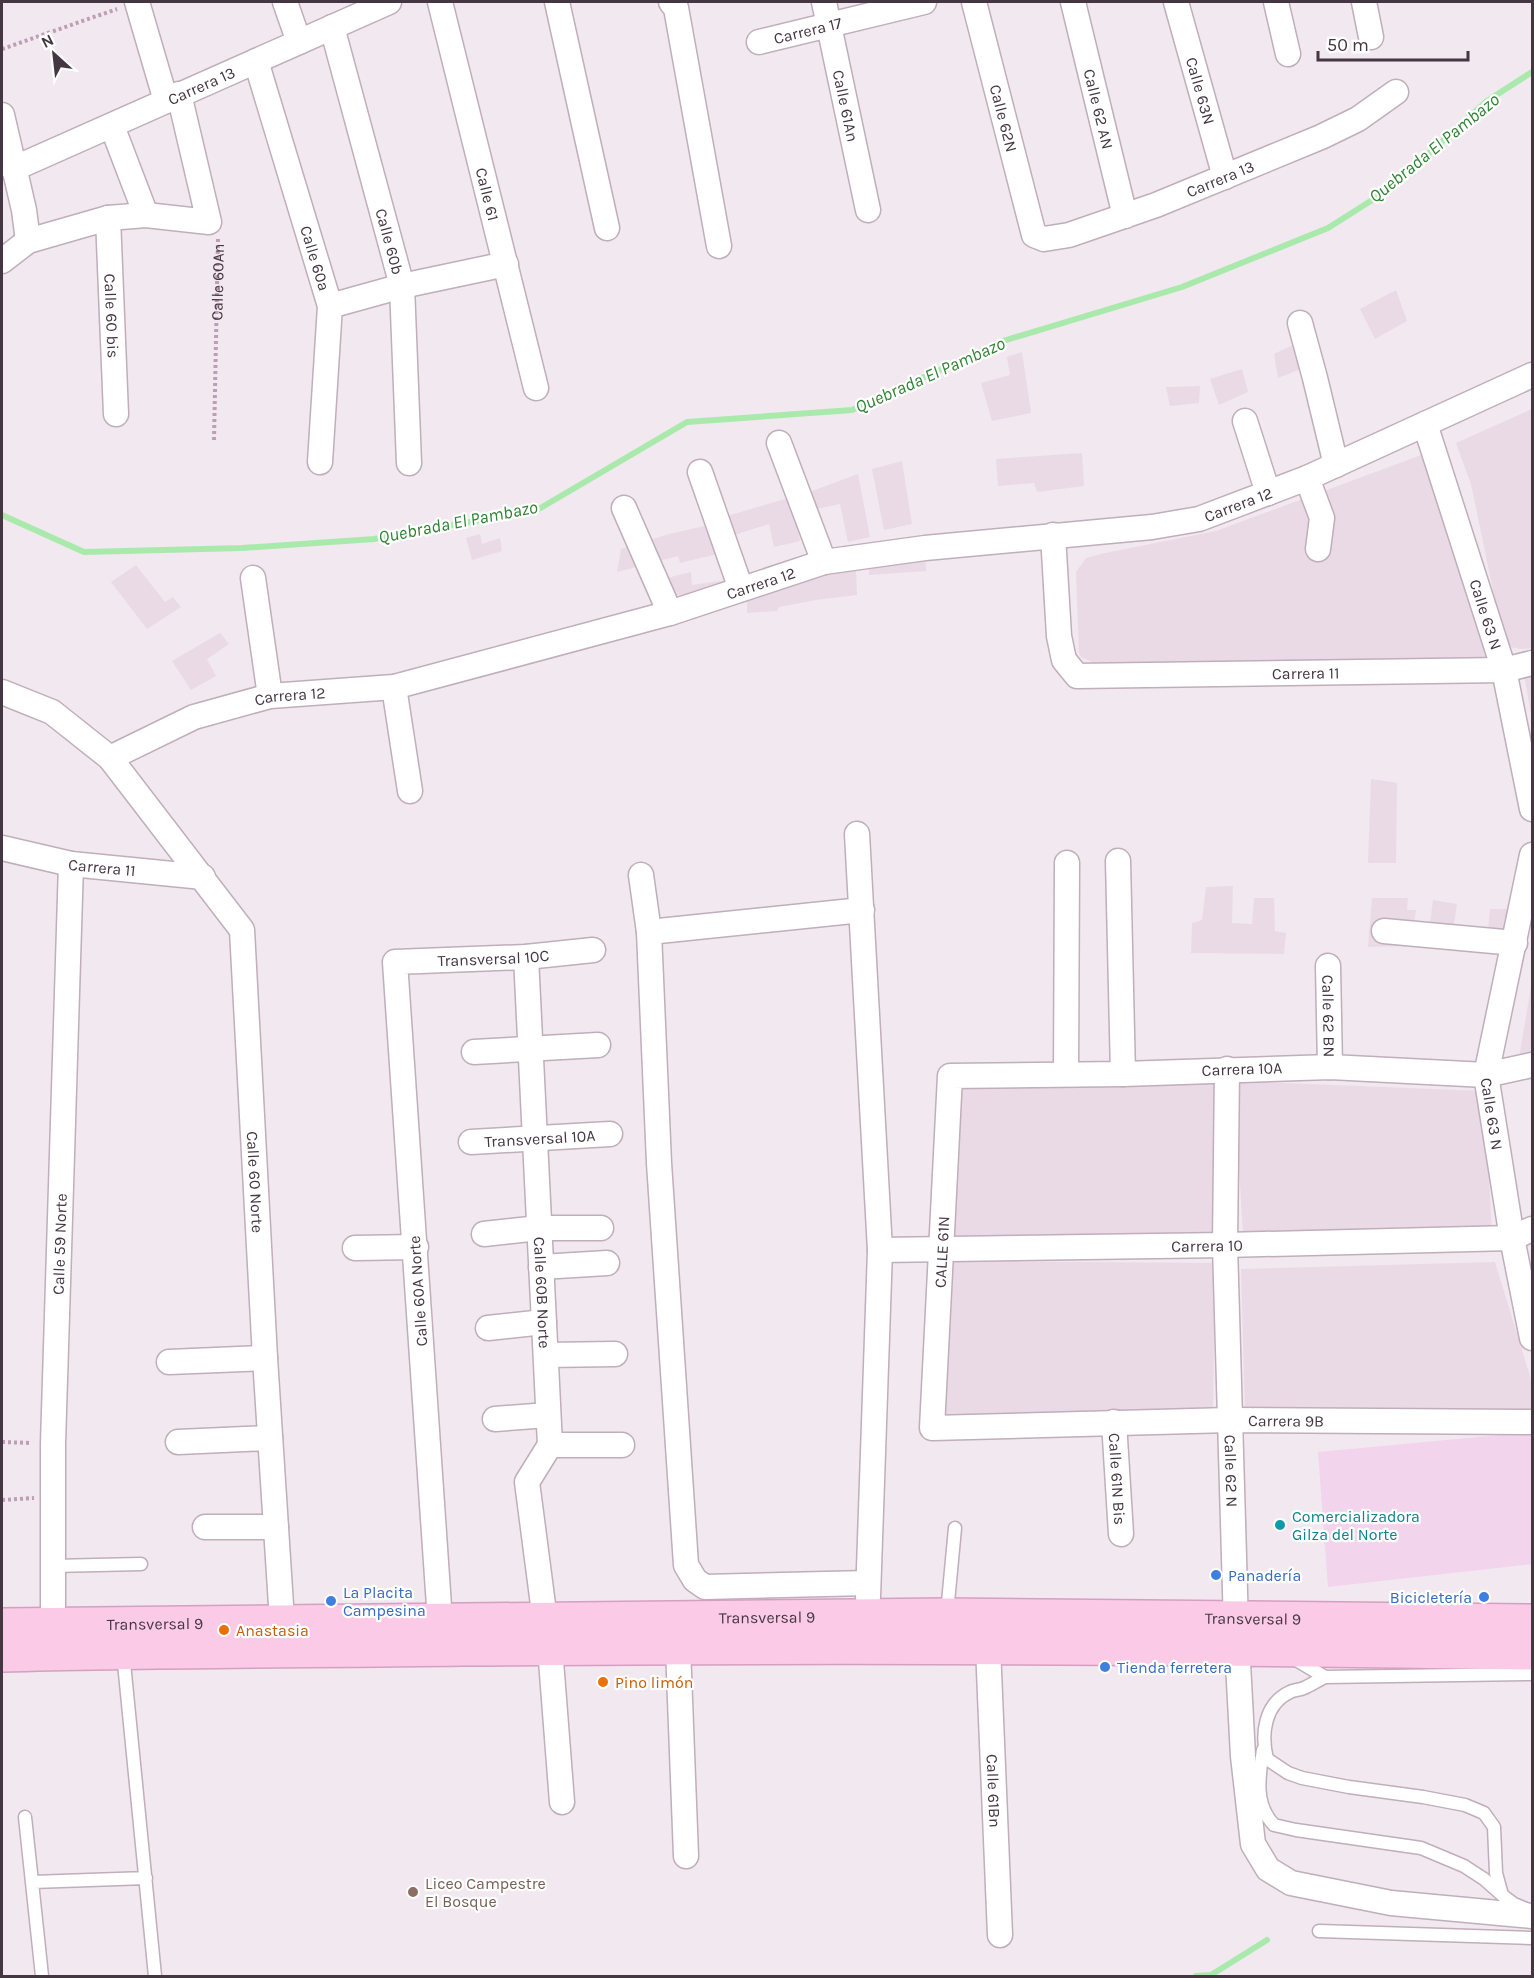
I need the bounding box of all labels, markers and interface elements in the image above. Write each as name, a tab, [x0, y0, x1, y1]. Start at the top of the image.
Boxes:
street label: Carrera 17	[771, 13, 844, 48]
north arrow	[24, 24, 84, 84]
scale bar	[1318, 24, 1468, 62]
text: N	[38, 30, 57, 52]
text: 50 m	[1327, 34, 1369, 56]
street label: Calle 63N	[1182, 55, 1219, 126]
street label: Carrera 13	[165, 62, 238, 109]
street label: Calle 62 AN	[1080, 67, 1118, 151]
street label: Calle 61An	[829, 68, 863, 143]
street label: Calle 62N	[986, 82, 1022, 154]
water label: Quebrada El Pambazo	[1364, 88, 1504, 207]
street label: Carrera 13	[1183, 156, 1257, 201]
street label: Calle 61	[472, 166, 504, 223]
street label: Calle 60b	[372, 206, 408, 277]
street label: Calle 60a	[297, 223, 334, 293]
street label: Calle 60An	[207, 243, 227, 321]
street label: Calle 60 bis	[101, 273, 123, 359]
water label: Quebrada El Pambazo	[852, 332, 1008, 418]
street label: Carrera 12	[1201, 483, 1275, 526]
water label: Quebrada El Pambazo	[377, 496, 540, 548]
street label: Carrera 12	[724, 563, 798, 603]
street label: Calle 63 N	[1466, 577, 1506, 652]
street label: Carrera 11	[1272, 663, 1340, 683]
street label: Carrera 12	[252, 683, 326, 709]
street label: Carrera 11	[68, 854, 137, 880]
street label: Transversal 10C	[437, 945, 550, 970]
street label: Calle 62 BN	[1319, 974, 1339, 1058]
street label: Carrera 10A	[1201, 1058, 1283, 1080]
street label: Calle 63 N	[1477, 1076, 1507, 1151]
street label: Transversal 10A	[484, 1125, 596, 1151]
street label: Calle 60 Norte	[243, 1131, 268, 1233]
street label: Calle 59 Norte	[48, 1193, 70, 1295]
street label: CALLE 61N	[931, 1215, 953, 1289]
street label: Calle 60A Norte	[405, 1235, 431, 1347]
street label: Carrera 10	[1171, 1235, 1243, 1255]
street label: Calle 60B Norte	[530, 1236, 555, 1349]
street label: Carrera 9B	[1248, 1411, 1324, 1430]
street label: Calle 61N Bis	[1105, 1432, 1130, 1525]
street label: Calle 62 N	[1221, 1434, 1242, 1508]
place label: Comercializadora Gilza del Norte	[1292, 1507, 1420, 1544]
marker: Comercializadora Gilza del Norte	[1273, 1518, 1287, 1532]
place label: Panadería	[1228, 1566, 1301, 1585]
marker: Panadería	[1209, 1568, 1223, 1582]
place label: La Placita Campesina	[343, 1583, 426, 1620]
place label: Bicicletería	[1390, 1588, 1472, 1607]
marker: Bicicletería	[1477, 1590, 1491, 1604]
marker: La Placita Campesina	[324, 1594, 338, 1608]
street label: Transversal 9	[719, 1607, 815, 1627]
street label: Transversal 9	[1205, 1608, 1301, 1628]
street label: Transversal 9	[107, 1613, 203, 1633]
place label: Anastasia	[236, 1621, 309, 1640]
marker: Anastasia	[217, 1623, 231, 1637]
place label: Tienda ferretera	[1117, 1658, 1232, 1677]
marker: Tienda ferretera	[1098, 1660, 1112, 1674]
place label: Pino limón	[615, 1673, 693, 1692]
marker: Pino limón	[596, 1675, 610, 1689]
street label: Calle 61Bn	[983, 1754, 1005, 1828]
place label: Liceo Campestre El Bosque	[425, 1874, 546, 1911]
marker: Liceo Campestre El Bosque	[406, 1885, 420, 1899]

